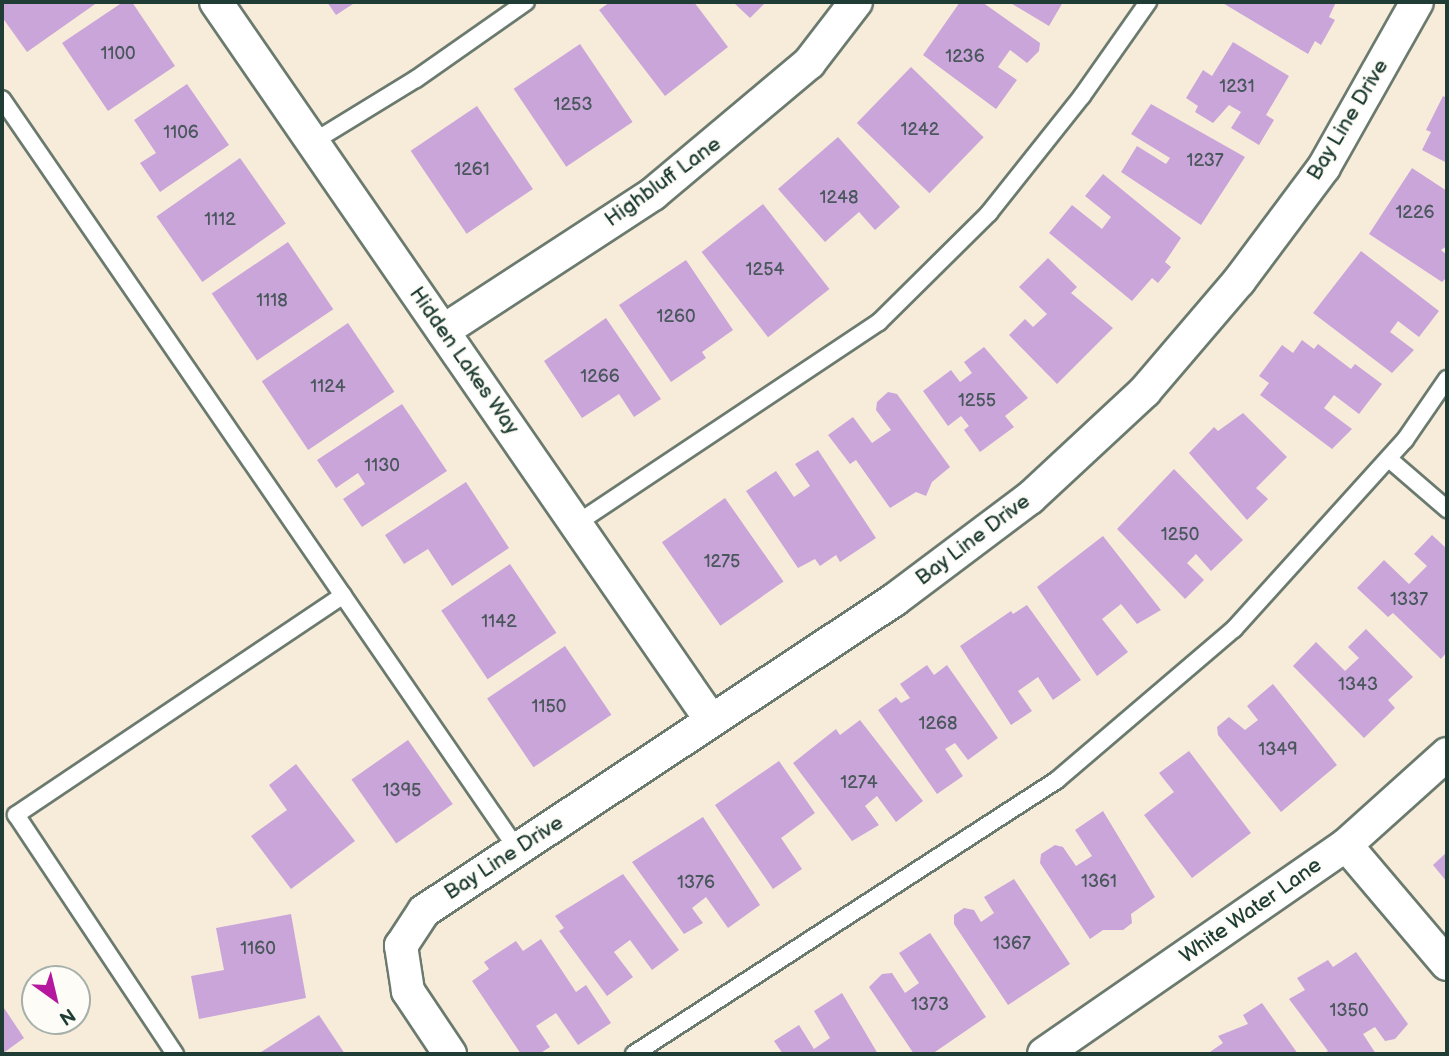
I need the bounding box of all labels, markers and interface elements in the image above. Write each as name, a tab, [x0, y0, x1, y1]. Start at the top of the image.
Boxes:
house number: 1100	[100, 43, 136, 65]
house number: 1236	[945, 46, 985, 68]
street label: Bay Line Drive	[1302, 54, 1394, 186]
house number: 1231	[1219, 76, 1255, 98]
house number: 1253	[554, 94, 592, 116]
house number: 1242	[901, 119, 939, 141]
house number: 1106	[163, 122, 199, 144]
street label: Highbluff Lane	[600, 132, 726, 232]
house number: 1237	[1186, 150, 1224, 172]
house number: 1261	[454, 159, 490, 181]
house number: 1248	[820, 187, 858, 209]
house number: 1226	[1395, 202, 1435, 224]
house number: 1112	[204, 209, 236, 231]
house number: 1254	[746, 259, 784, 281]
street label: Hidden Lakes Way	[403, 282, 525, 440]
house number: 1118	[256, 290, 288, 312]
house number: 1260	[656, 306, 696, 328]
house number: 1266	[580, 366, 620, 388]
house number: 1124	[310, 376, 346, 398]
house number: 1255	[958, 390, 996, 412]
house number: 1130	[364, 455, 400, 477]
street label: Bay Line Drive	[910, 488, 1036, 592]
house number: 1250	[1161, 524, 1199, 546]
house number: 1275	[704, 551, 740, 573]
house number: 1337	[1390, 589, 1428, 611]
house number: 1142	[481, 611, 517, 633]
house number: 1343	[1338, 674, 1378, 696]
house number: 1150	[532, 696, 566, 718]
house number: 1268	[918, 713, 958, 735]
house number: 1349	[1258, 739, 1298, 761]
house number: 1274	[840, 772, 878, 794]
house number: 1395	[383, 780, 421, 802]
street label: Bay Line Drive	[439, 810, 569, 906]
street label: White Water Lane	[1175, 853, 1327, 969]
house number: 1361	[1081, 871, 1117, 893]
house number: 1376	[677, 872, 715, 894]
house number: 1367	[993, 933, 1031, 955]
house number: 1160	[240, 938, 276, 960]
north arrow	[21, 965, 91, 1035]
house number: 1373	[911, 994, 949, 1016]
house number: 1350	[1330, 1000, 1368, 1022]
text: N	[55, 1003, 79, 1030]

